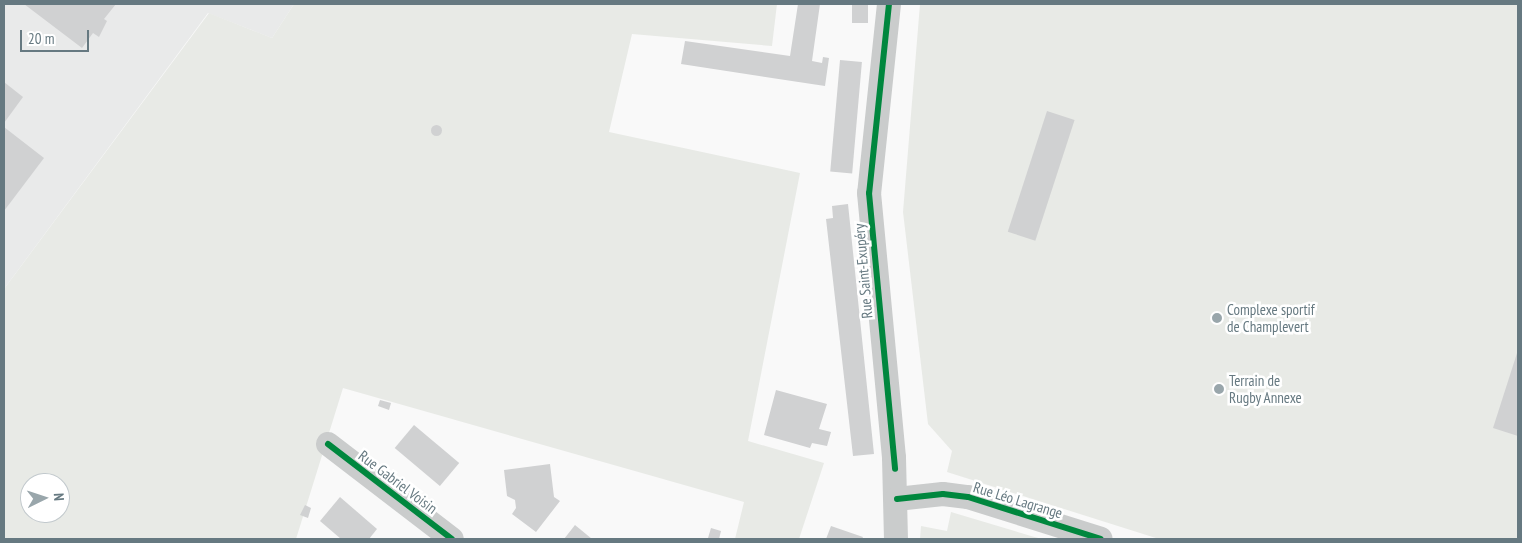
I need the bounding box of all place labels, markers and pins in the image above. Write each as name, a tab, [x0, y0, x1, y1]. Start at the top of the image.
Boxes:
place label: Complexe sportif de Champlevert	[1227, 300, 1315, 335]
marker: Complexe sportif de Champlevert	[1211, 312, 1223, 324]
place label: Terrain de Rugby Annexe	[1229, 371, 1303, 406]
marker: Terrain de Rugby Annexe	[1213, 383, 1225, 395]

